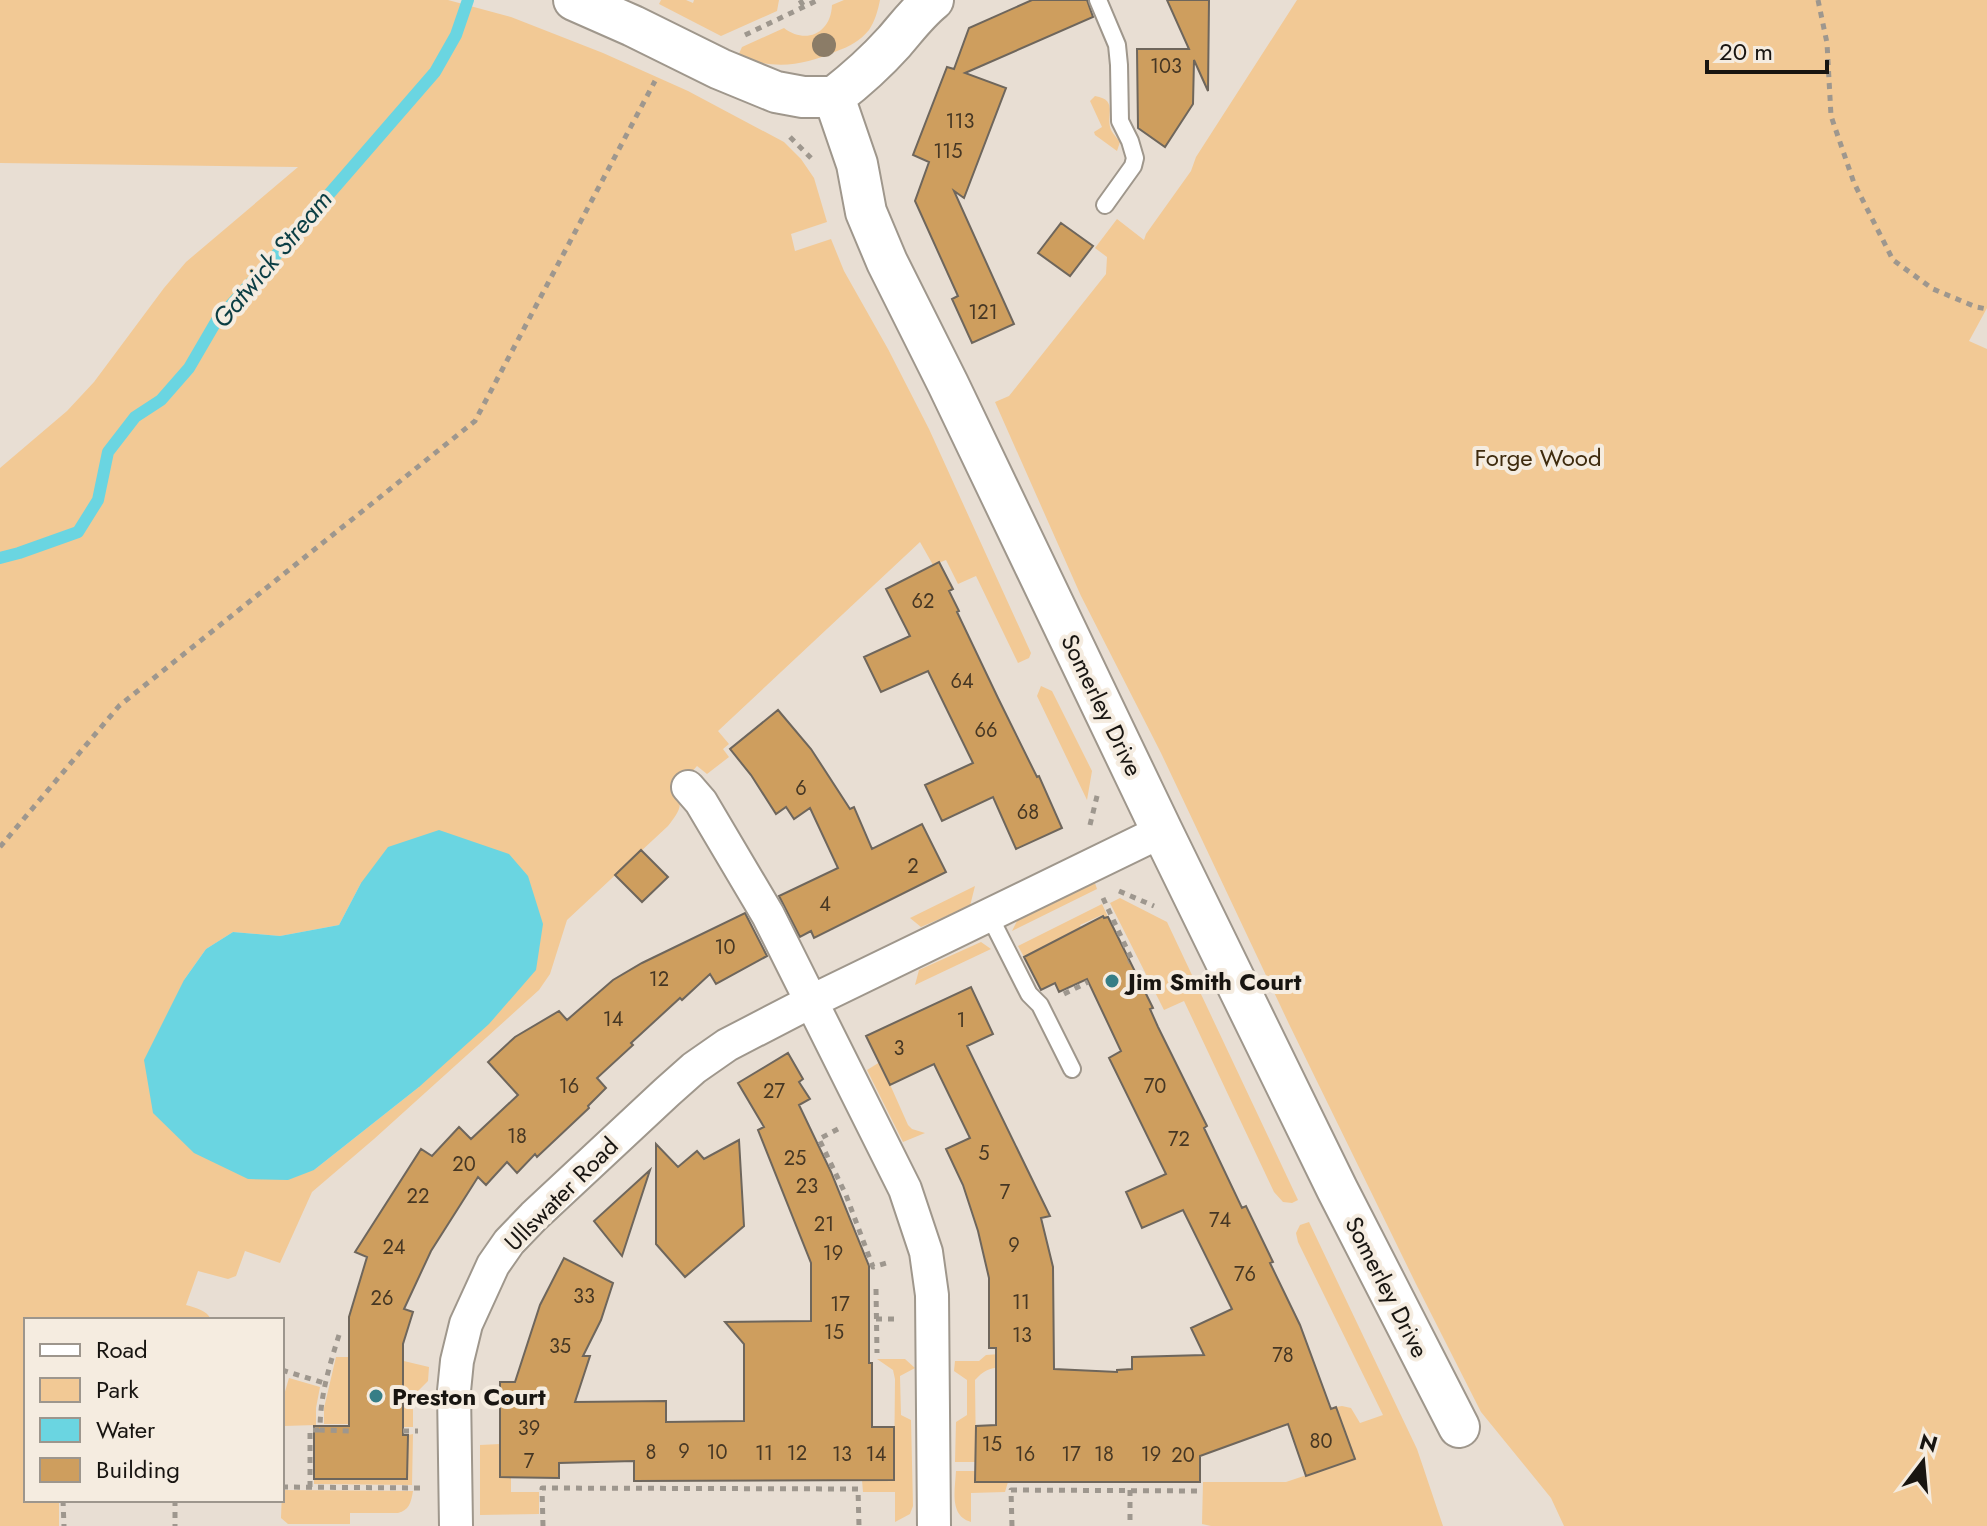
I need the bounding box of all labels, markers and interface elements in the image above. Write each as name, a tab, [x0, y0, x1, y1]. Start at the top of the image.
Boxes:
scale bar	[1707, 24, 1827, 74]
text: 20 m	[1719, 34, 1773, 69]
house number: 103	[1150, 52, 1182, 81]
house number: 113	[946, 107, 975, 136]
house number: 115	[933, 137, 963, 166]
water label: Gatwick Stream	[203, 182, 341, 336]
house number: 121	[968, 298, 998, 327]
park label: Forge Wood	[1474, 440, 1602, 475]
house number: 62	[912, 587, 934, 616]
street label: Somerley Drive	[1052, 628, 1152, 782]
house number: 64	[950, 667, 974, 696]
house number: 66	[974, 716, 998, 745]
house number: 6	[795, 774, 807, 803]
house number: 68	[1017, 798, 1039, 827]
house number: 2	[907, 852, 919, 881]
house number: 4	[819, 890, 831, 919]
house number: 10	[715, 933, 736, 962]
place label: Jim Smith Court	[1124, 964, 1302, 999]
house number: 12	[649, 965, 669, 994]
marker: Jim Smith Court	[1103, 972, 1121, 990]
house number: 14	[603, 1005, 624, 1034]
house number: 1	[957, 1006, 966, 1035]
house number: 3	[894, 1034, 905, 1063]
house number: 16	[559, 1072, 579, 1101]
house number: 70	[1144, 1072, 1166, 1101]
house number: 27	[763, 1077, 785, 1106]
house number: 18	[507, 1122, 527, 1151]
house number: 72	[1168, 1125, 1190, 1154]
street label: Ullswater Road	[496, 1129, 626, 1259]
house number: 5	[978, 1139, 990, 1168]
house number: 25	[784, 1144, 806, 1173]
house number: 20	[452, 1150, 476, 1179]
house number: 23	[796, 1172, 818, 1201]
house number: 7	[1000, 1178, 1011, 1207]
house number: 22	[407, 1182, 429, 1211]
house number: 74	[1209, 1206, 1231, 1235]
house number: 21	[814, 1210, 834, 1239]
street label: Somerley Drive	[1336, 1210, 1438, 1364]
house number: 9	[1008, 1231, 1020, 1260]
house number: 24	[382, 1233, 406, 1262]
house number: 19	[823, 1239, 843, 1268]
house number: 76	[1234, 1260, 1256, 1289]
house number: 33	[573, 1282, 595, 1311]
house number: 26	[371, 1284, 393, 1313]
house number: 11	[1012, 1288, 1030, 1317]
house number: 17	[830, 1290, 850, 1319]
legend	[24, 1318, 284, 1502]
house number: 15	[824, 1318, 844, 1347]
house number: 13	[1012, 1321, 1032, 1350]
text: Road	[96, 1332, 148, 1367]
house number: 35	[549, 1332, 571, 1361]
house number: 78	[1272, 1341, 1294, 1370]
text: Park	[96, 1372, 139, 1407]
place label: Preston Court	[392, 1379, 546, 1414]
marker: Preston Court	[367, 1387, 385, 1405]
text: Water	[96, 1412, 156, 1447]
house number: 39	[518, 1414, 540, 1443]
north arrow	[1883, 1422, 1963, 1502]
text: N	[1916, 1425, 1941, 1461]
house number: 80	[1310, 1427, 1332, 1456]
house number: 15	[982, 1430, 1002, 1459]
house number: 9	[678, 1437, 690, 1466]
house number: 8	[646, 1438, 656, 1467]
house number: 10	[707, 1438, 728, 1467]
house number: 11	[755, 1439, 773, 1468]
house number: 12	[787, 1439, 807, 1468]
house number: 13	[832, 1440, 852, 1469]
house number: 14	[866, 1440, 887, 1469]
house number: 16	[1015, 1440, 1035, 1469]
house number: 17	[1061, 1440, 1081, 1469]
house number: 18	[1094, 1440, 1114, 1469]
house number: 19	[1141, 1440, 1161, 1469]
house number: 20	[1171, 1441, 1195, 1470]
house number: 7	[524, 1447, 535, 1476]
text: Building	[96, 1452, 180, 1487]

